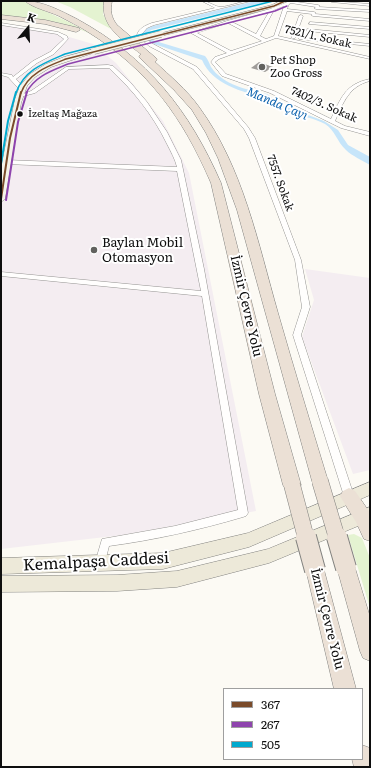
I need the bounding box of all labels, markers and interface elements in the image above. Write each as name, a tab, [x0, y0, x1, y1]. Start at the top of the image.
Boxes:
north arrow	[8, 8, 48, 48]
text: K	[25, 8, 39, 26]
street label: 7521/1. Sokak	[283, 23, 353, 51]
place label: Pet Shop Zoo Gross	[270, 54, 322, 80]
marker: Pet Shop Zoo Gross	[257, 62, 267, 72]
street label: 7402/3. Sokak	[289, 84, 359, 126]
water label: Manda Çayı	[244, 85, 310, 123]
place label: İzeltaş Mağaza	[28, 108, 97, 120]
marker: İzeltaş Mağaza	[15, 109, 25, 119]
street label: 7557. Sokak	[264, 153, 296, 213]
place label: Baylan Mobil Otomasyon	[102, 235, 183, 266]
marker: Baylan Mobil Otomasyon	[89, 245, 99, 255]
street label: İzmir Çevre Yolu	[227, 254, 265, 358]
street label: Kemalpaşa Caddesi	[23, 549, 169, 575]
street label: İzmir Çevre Yolu	[307, 567, 347, 671]
legend	[223, 688, 363, 760]
text: 367	[261, 695, 280, 713]
text: 267	[261, 715, 280, 733]
text: 505	[261, 735, 280, 753]

